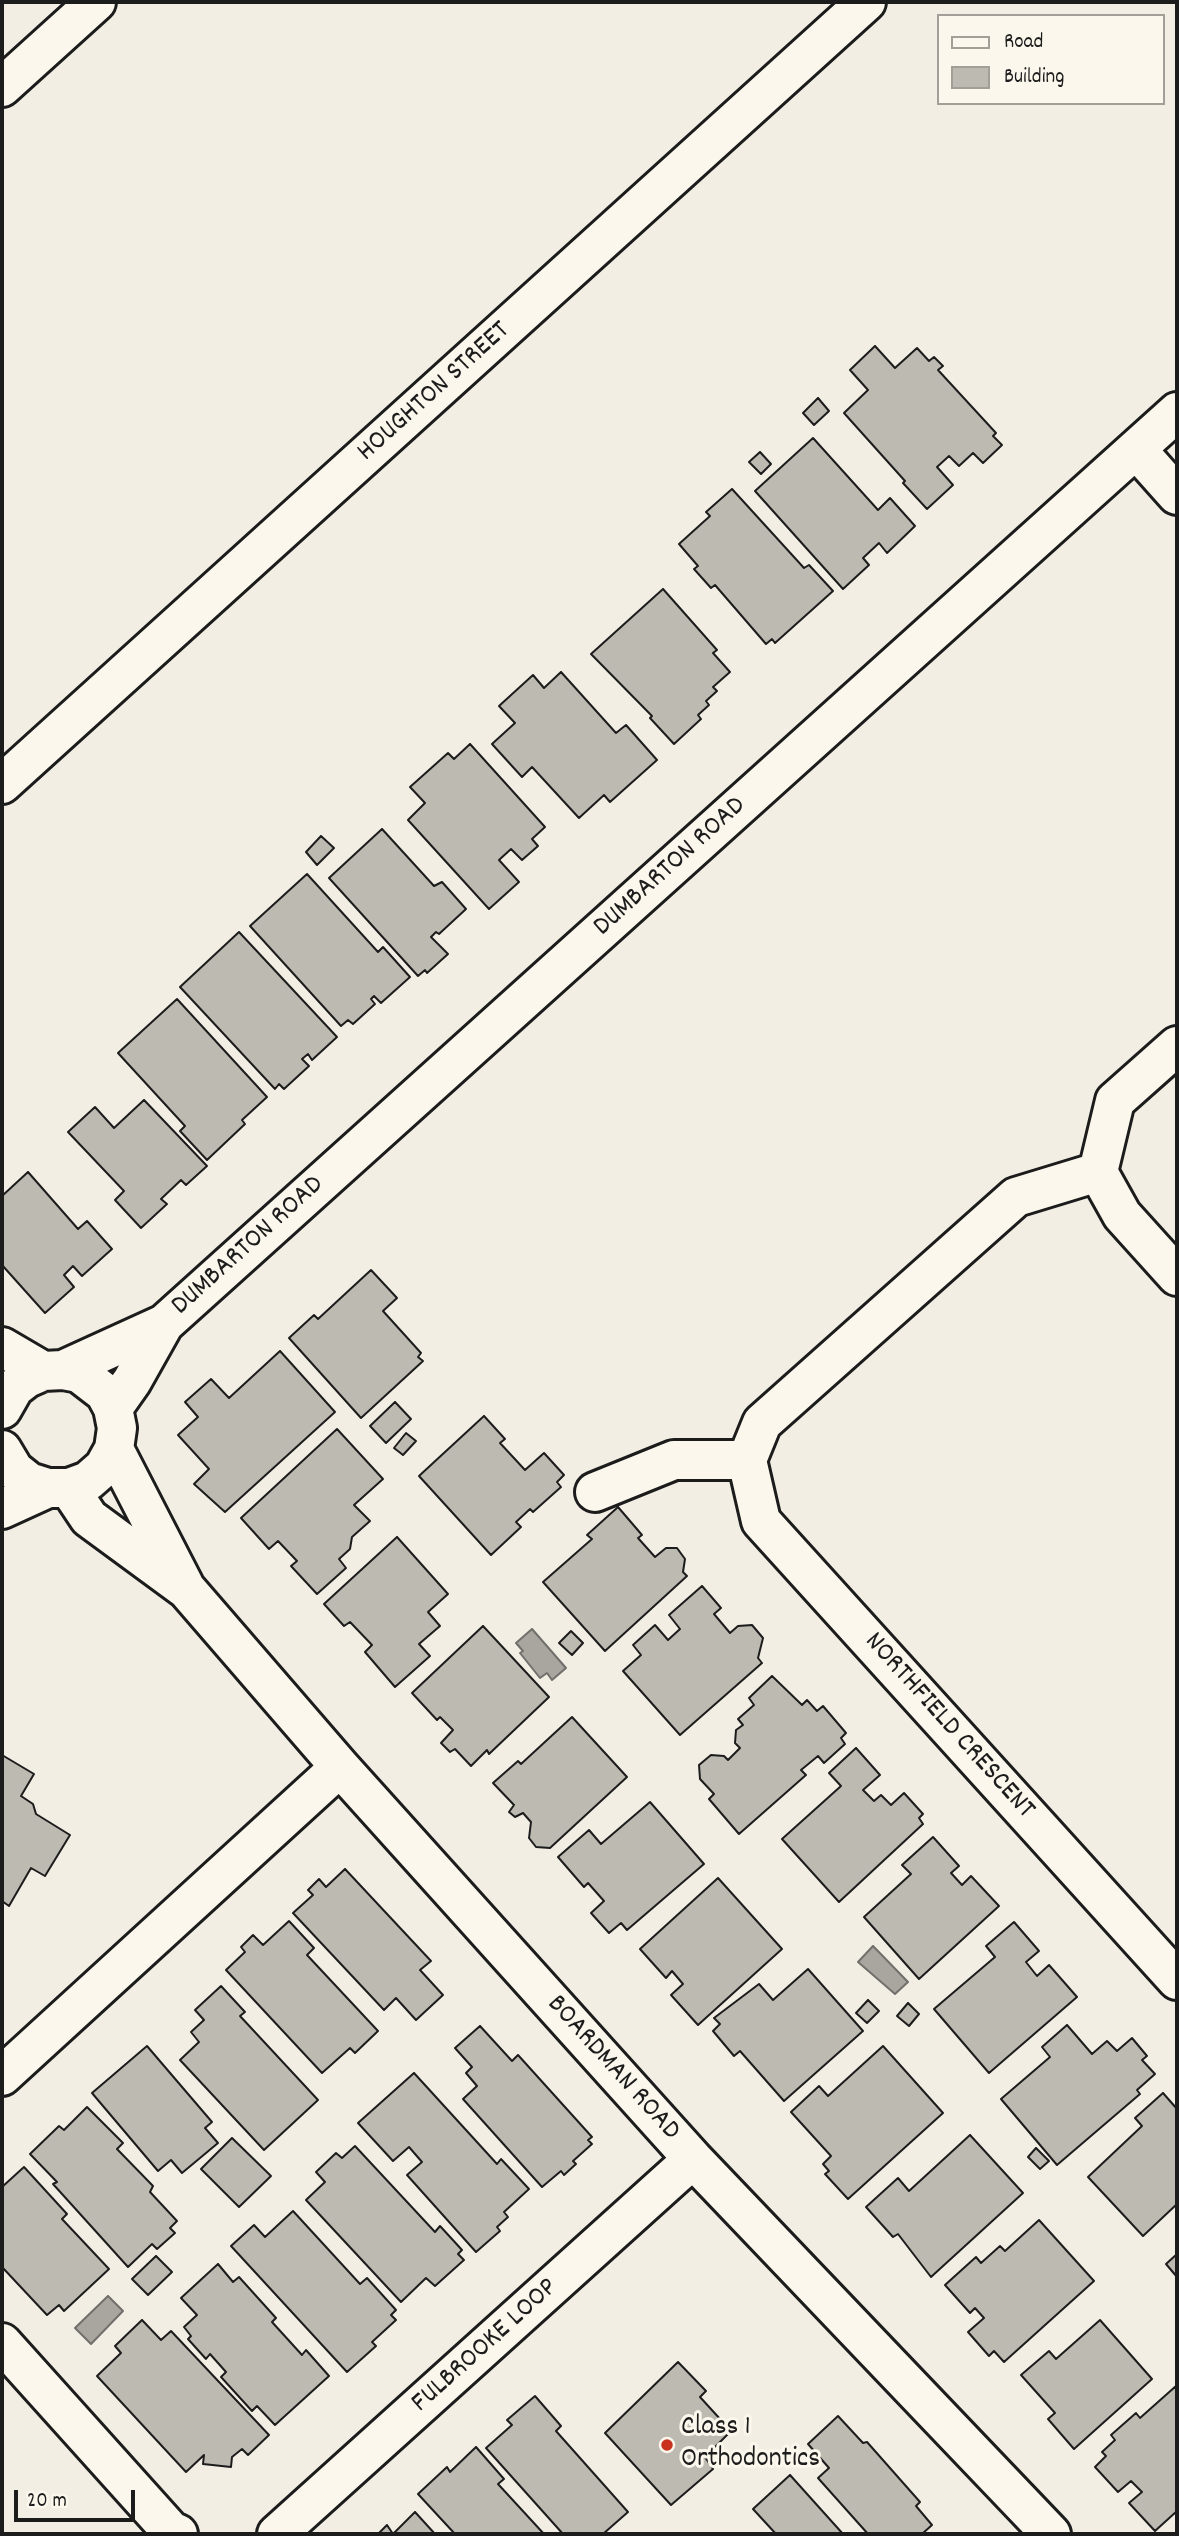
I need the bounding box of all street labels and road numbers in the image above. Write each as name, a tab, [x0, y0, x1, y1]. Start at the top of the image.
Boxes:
street label: HOUGHTON STREET	[352, 316, 518, 470]
street label: DUMBARTON ROAD	[588, 791, 754, 945]
street label: DUMBARTON ROAD	[166, 1170, 332, 1324]
street label: NORTHFIELD CRESCENT	[855, 1627, 1041, 1827]
street label: BOARDMAN ROAD	[538, 1989, 686, 2149]
street label: FULBROOKE LOOP	[406, 2273, 566, 2421]

